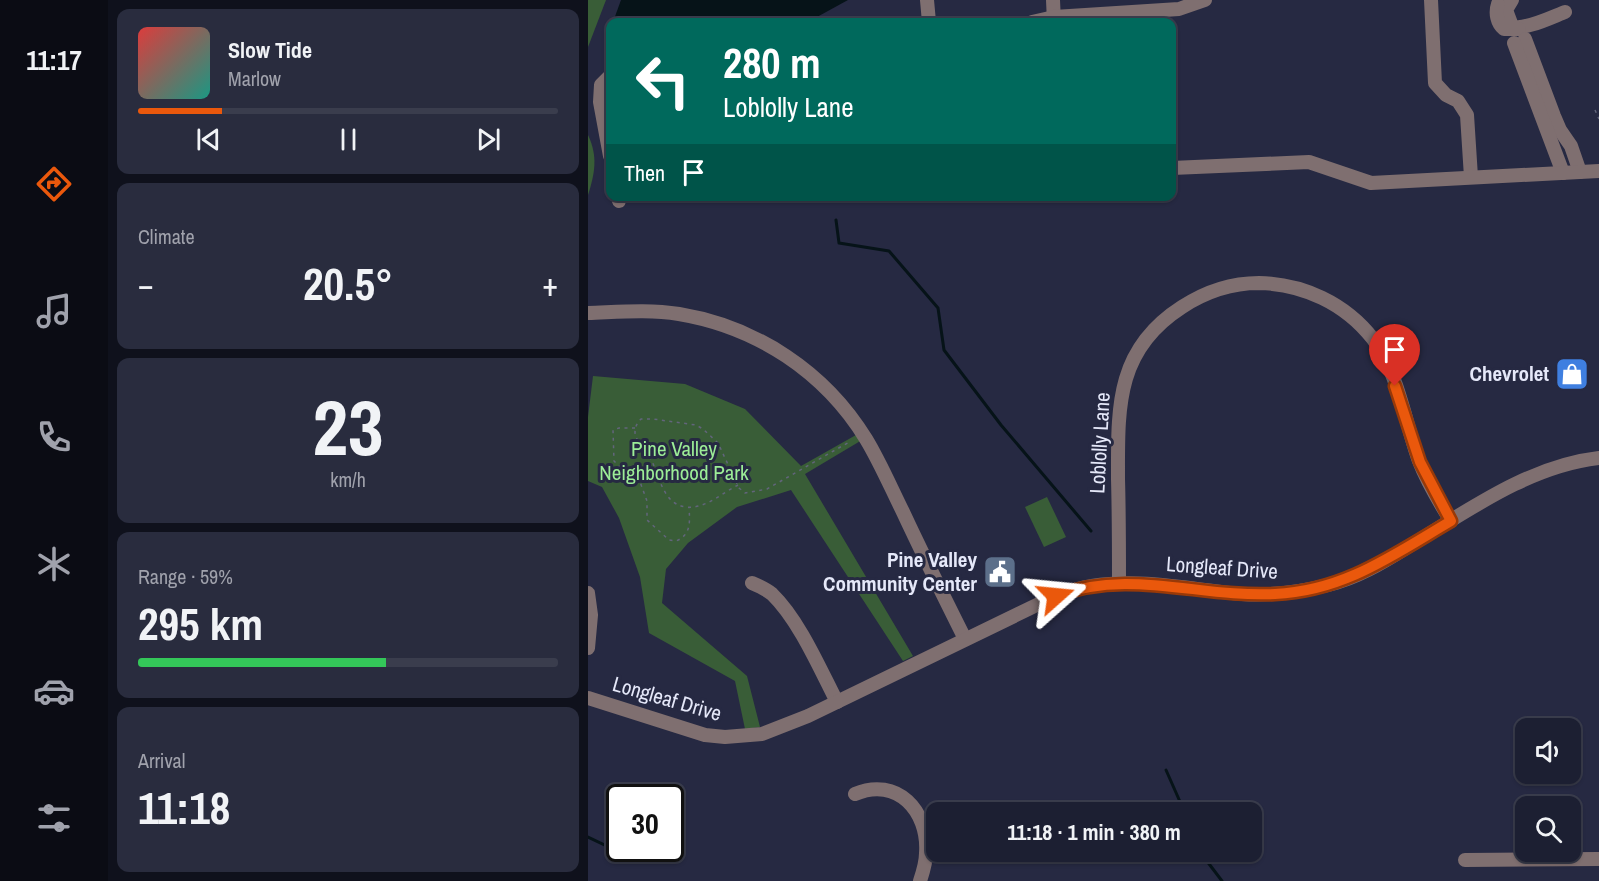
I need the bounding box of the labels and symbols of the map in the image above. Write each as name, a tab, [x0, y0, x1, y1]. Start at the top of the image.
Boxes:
pin	[1369, 324, 1420, 386]
shop icon: Chevrolet	[1554, 356, 1590, 392]
place label: Chevrolet	[1470, 359, 1549, 388]
street label: Loblolly Lane	[1082, 392, 1117, 494]
park label: Pine Valley Neighborhood Park	[599, 434, 749, 487]
place label: Pine Valley Community Center	[823, 545, 977, 598]
street label: Longleaf Drive	[1165, 549, 1279, 586]
public building icon: Pine Valley Community Center	[982, 554, 1018, 590]
position arrow	[1024, 564, 1088, 628]
street label: Longleaf Drive	[609, 669, 725, 728]
speed limit sign: 30	[606, 784, 684, 862]

